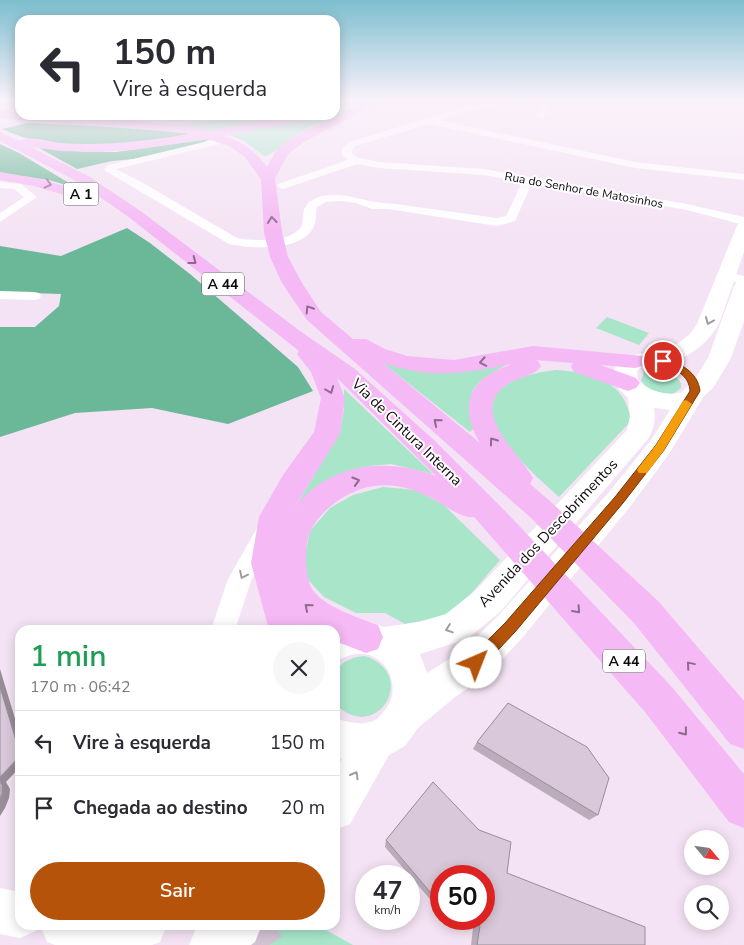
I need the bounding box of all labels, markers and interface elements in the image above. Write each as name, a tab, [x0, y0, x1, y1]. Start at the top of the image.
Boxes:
text: 150 m	[113, 29, 216, 76]
icon: left	[30, 35, 95, 100]
text: Vire à esquerda	[113, 74, 267, 104]
street label: Rua do Senhor de Matosinhos	[503, 168, 665, 212]
one-way arrow	[44, 179, 52, 189]
road number: A 1	[64, 182, 98, 205]
one-way arrow	[267, 216, 278, 224]
one-way arrow	[187, 255, 197, 264]
road number: A 44	[202, 272, 244, 296]
one-way arrow	[306, 305, 316, 314]
one-way arrow	[704, 316, 715, 325]
pin	[642, 340, 684, 382]
icon: arrive	[649, 347, 677, 375]
one-way arrow	[479, 357, 487, 367]
street label: Via de Cintura Interna	[347, 373, 467, 490]
one-way arrow	[324, 385, 334, 394]
one-way arrow	[434, 420, 443, 428]
one-way arrow	[490, 437, 499, 447]
street label: Avenida dos Descobrimentos	[474, 455, 622, 611]
one-way arrow	[351, 476, 359, 486]
one-way arrow	[239, 570, 249, 579]
one-way arrow	[305, 603, 314, 612]
one-way arrow	[571, 604, 580, 613]
one-way arrow	[445, 623, 453, 633]
text: 1 min	[30, 636, 106, 677]
position arrow	[449, 636, 501, 688]
button: close	[273, 642, 325, 694]
road number: A 44	[603, 649, 645, 672]
one-way arrow	[687, 662, 696, 671]
text: 170 m · 06:42	[30, 676, 131, 698]
one-way arrow	[679, 726, 687, 735]
icon: left	[30, 729, 58, 757]
text: Vire à esquerda	[73, 730, 211, 756]
text: 150 m	[270, 730, 325, 756]
one-way arrow	[348, 771, 358, 780]
icon: arrive	[30, 794, 58, 822]
text: Chegada ao destino	[73, 795, 248, 821]
text: 20 m	[281, 795, 325, 821]
north arrow	[684, 830, 729, 875]
map controls	[684, 830, 729, 930]
button: Sair	[30, 862, 325, 920]
speed limit sign: 50	[430, 865, 495, 930]
text: 47	[372, 874, 403, 908]
button: search	[684, 885, 729, 930]
text: km/h	[374, 902, 401, 918]

